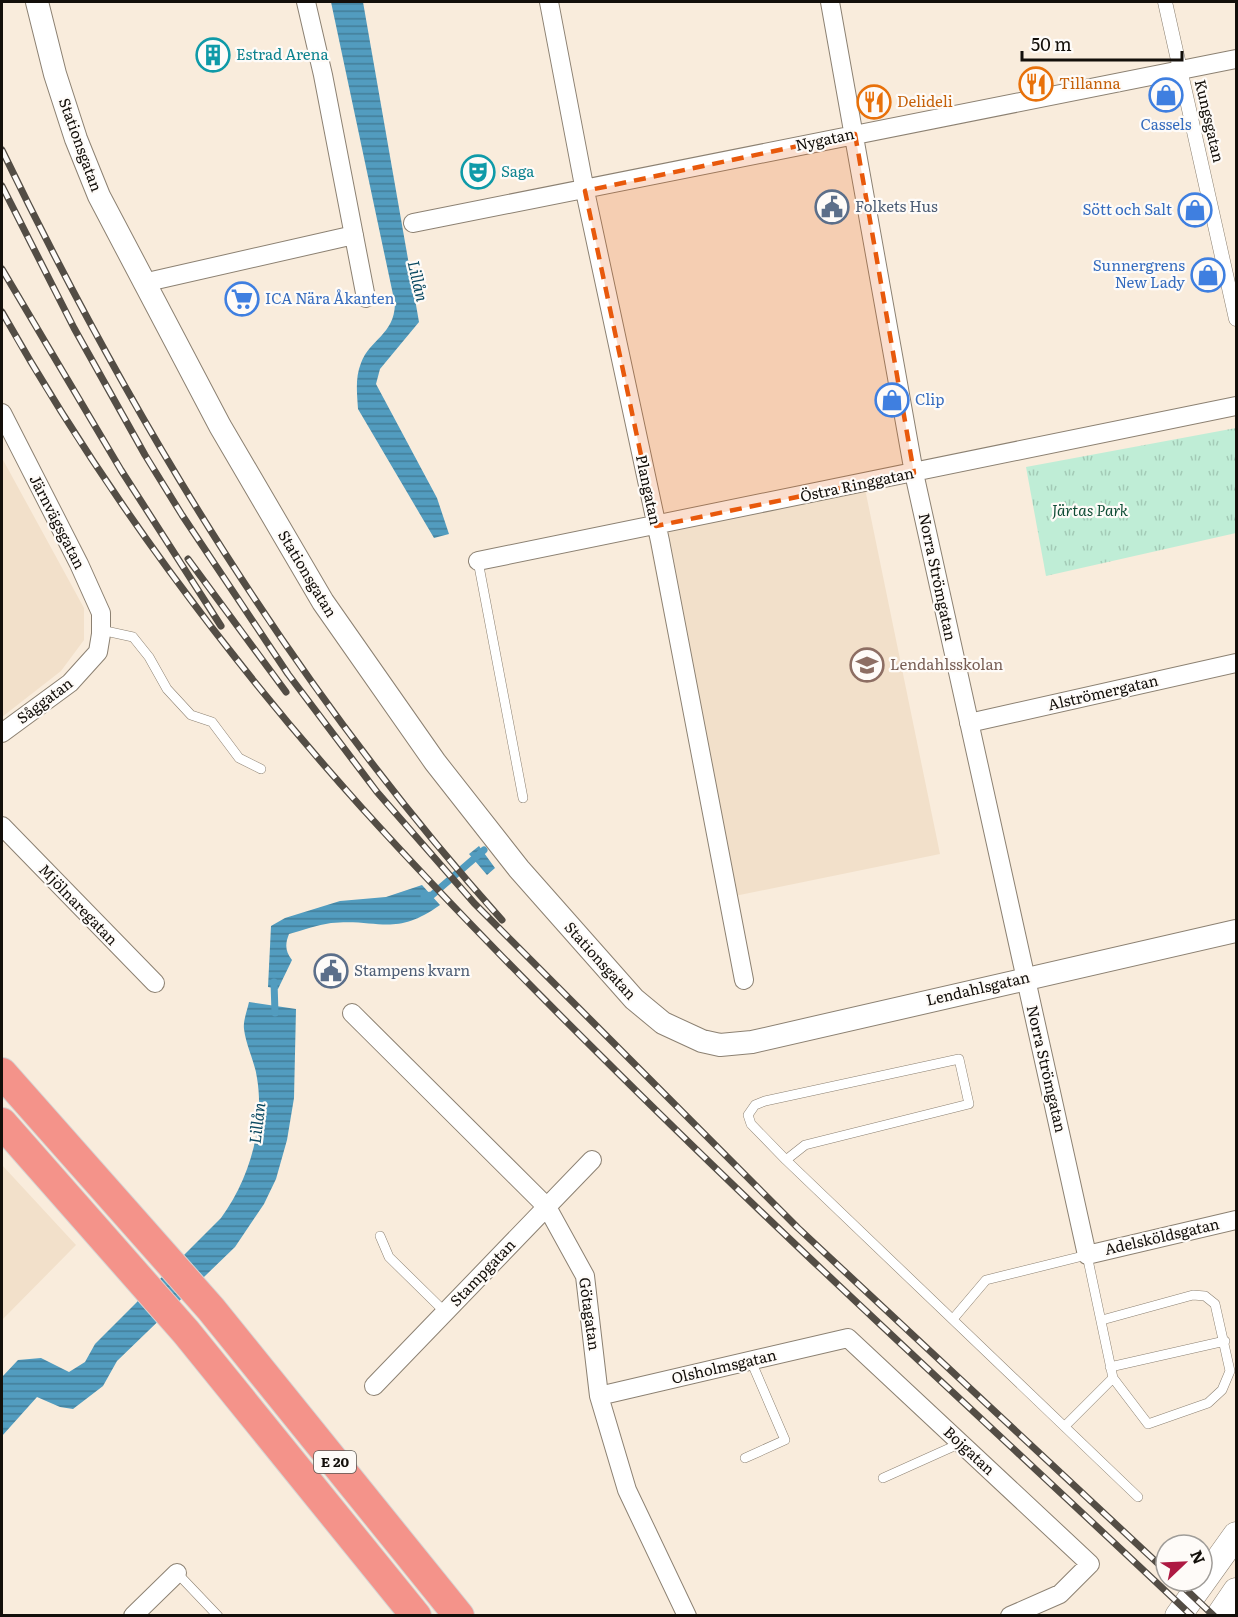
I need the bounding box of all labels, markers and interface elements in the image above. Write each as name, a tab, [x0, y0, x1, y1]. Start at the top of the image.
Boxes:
scale bar	[1022, 24, 1182, 62]
text: 50 m	[1031, 30, 1072, 57]
building icon: Estrad Arena	[195, 37, 231, 73]
place label: Estrad Arena	[236, 42, 329, 65]
restaurant icon: Tillanna	[1018, 66, 1054, 102]
place label: Tillanna	[1059, 71, 1122, 94]
shop icon: Cassels	[1148, 77, 1184, 113]
street label: Kungsgatan	[1190, 77, 1231, 165]
restaurant icon: Delideli	[856, 84, 892, 120]
place label: Delideli	[897, 89, 953, 112]
street label: Stationsgatan	[54, 94, 109, 195]
place label: Cassels	[1140, 112, 1192, 135]
street label: Nygatan	[793, 121, 856, 156]
theatre icon: Saga	[460, 154, 496, 190]
place label: Saga	[501, 159, 535, 182]
public building icon: Folkets Hus	[814, 189, 850, 225]
shop icon: Sött och Salt	[1177, 192, 1213, 228]
place label: Folkets Hus	[855, 194, 938, 217]
place label: Sött och Salt	[1082, 197, 1172, 220]
place label: Sunnergrens New Lady	[1093, 253, 1185, 293]
shop icon: Sunnergrens New Lady	[1190, 257, 1226, 293]
water label: Lillån	[403, 258, 435, 304]
supermarket icon: ICA Nära Åkanten	[224, 281, 260, 317]
place label: ICA Nära Åkanten	[265, 286, 394, 309]
shop icon: Clip	[874, 382, 910, 418]
place label: Clip	[915, 387, 945, 410]
street label: Plangatan	[631, 452, 668, 527]
street label: Östra Ringgatan	[798, 460, 916, 507]
street label: Järnvägsgatan	[25, 470, 92, 573]
park label: Järtas Park	[1052, 498, 1129, 521]
street label: Norra Strömgatan	[914, 511, 963, 643]
street label: Stationsgatan	[273, 525, 343, 621]
school or university icon: Lendahlsskolan	[849, 647, 885, 683]
place label: Lendahlsskolan	[890, 652, 1003, 675]
street label: Alströmergatan	[1045, 668, 1160, 715]
street label: Såggatan	[11, 671, 77, 729]
street label: Mjölnaregatan	[34, 858, 124, 950]
street label: Stationsgatan	[560, 916, 643, 1004]
public building icon: Stampens kvarn	[313, 953, 349, 989]
place label: Stampens kvarn	[354, 958, 470, 981]
street label: Lendahlsgatan	[924, 964, 1032, 1011]
street label: Norra Strömgatan	[1022, 1003, 1073, 1135]
water label: Lillån	[242, 1100, 270, 1145]
street label: Adelsköldsgatan	[1102, 1211, 1221, 1260]
street label: Stampgatan	[444, 1233, 520, 1311]
street label: Götagatan	[574, 1276, 607, 1352]
street label: Olsholmsgatan	[669, 1342, 779, 1389]
street label: Bojgatan	[939, 1420, 1001, 1480]
road number: E 20	[314, 1451, 356, 1473]
north arrow	[1154, 1533, 1214, 1593]
text: N	[1185, 1546, 1212, 1568]

